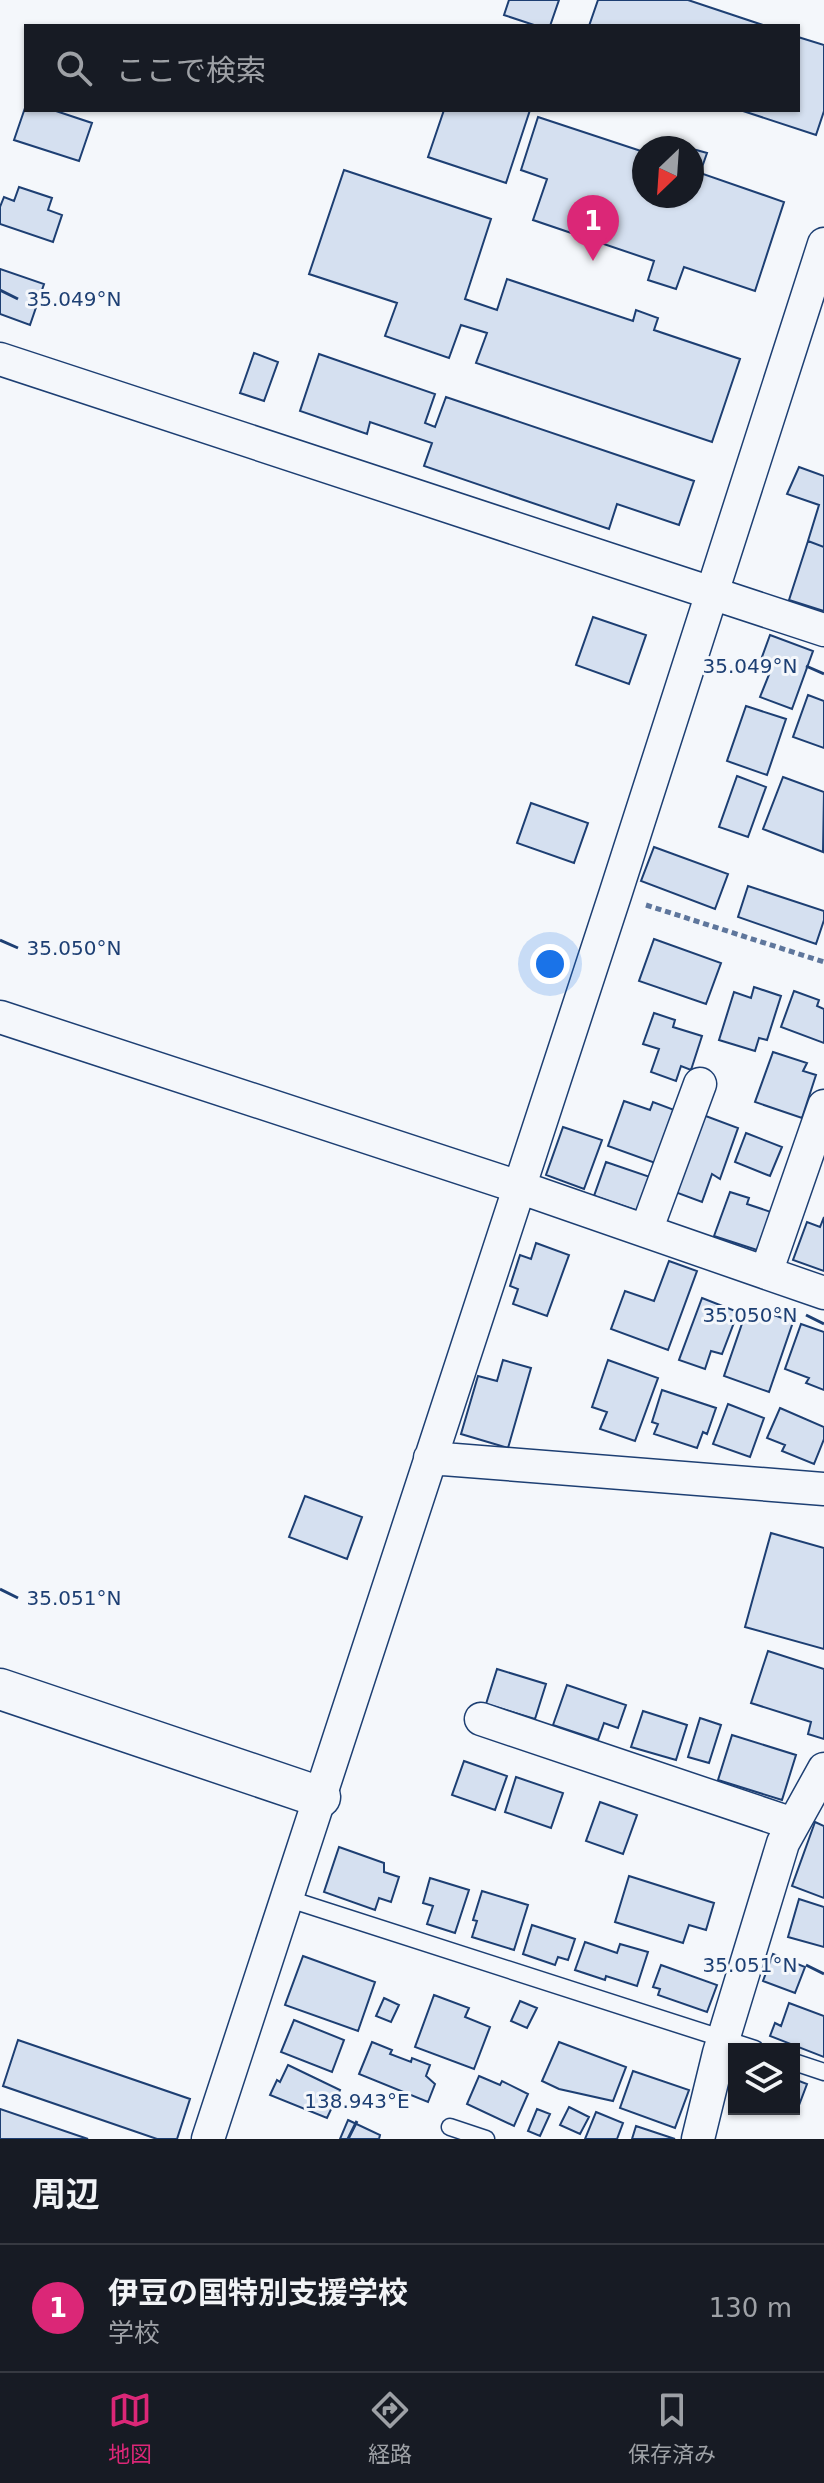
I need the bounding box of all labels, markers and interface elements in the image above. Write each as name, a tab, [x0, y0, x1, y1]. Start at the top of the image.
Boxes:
search box	[24, 24, 800, 112]
icon: search	[52, 46, 96, 90]
text: ここで検索	[116, 53, 266, 88]
north arrow	[632, 136, 704, 208]
pin: 1	[567, 195, 619, 261]
text: 35.049°N	[27, 287, 121, 311]
text: 35.049°N	[703, 654, 797, 678]
text: 35.050°N	[27, 936, 121, 960]
your location	[530, 944, 570, 984]
text: 35.050°N	[703, 1303, 797, 1327]
text: 35.051°N	[27, 1586, 121, 1610]
text: 35.051°N	[703, 1953, 797, 1977]
map controls	[728, 2043, 800, 2115]
button: layers	[728, 2043, 800, 2115]
text: 138.943°E	[304, 2089, 410, 2113]
text: 周辺	[32, 2174, 100, 2214]
text: 伊豆の国特別支援学校	[108, 2275, 408, 2310]
text: 1	[49, 2293, 67, 2323]
text: 130 m	[709, 2293, 792, 2323]
text: 学校	[108, 2318, 160, 2348]
tab: 地図	[108, 2388, 152, 2468]
tab: 経路	[368, 2388, 412, 2468]
tab: 保存済み	[628, 2388, 716, 2468]

